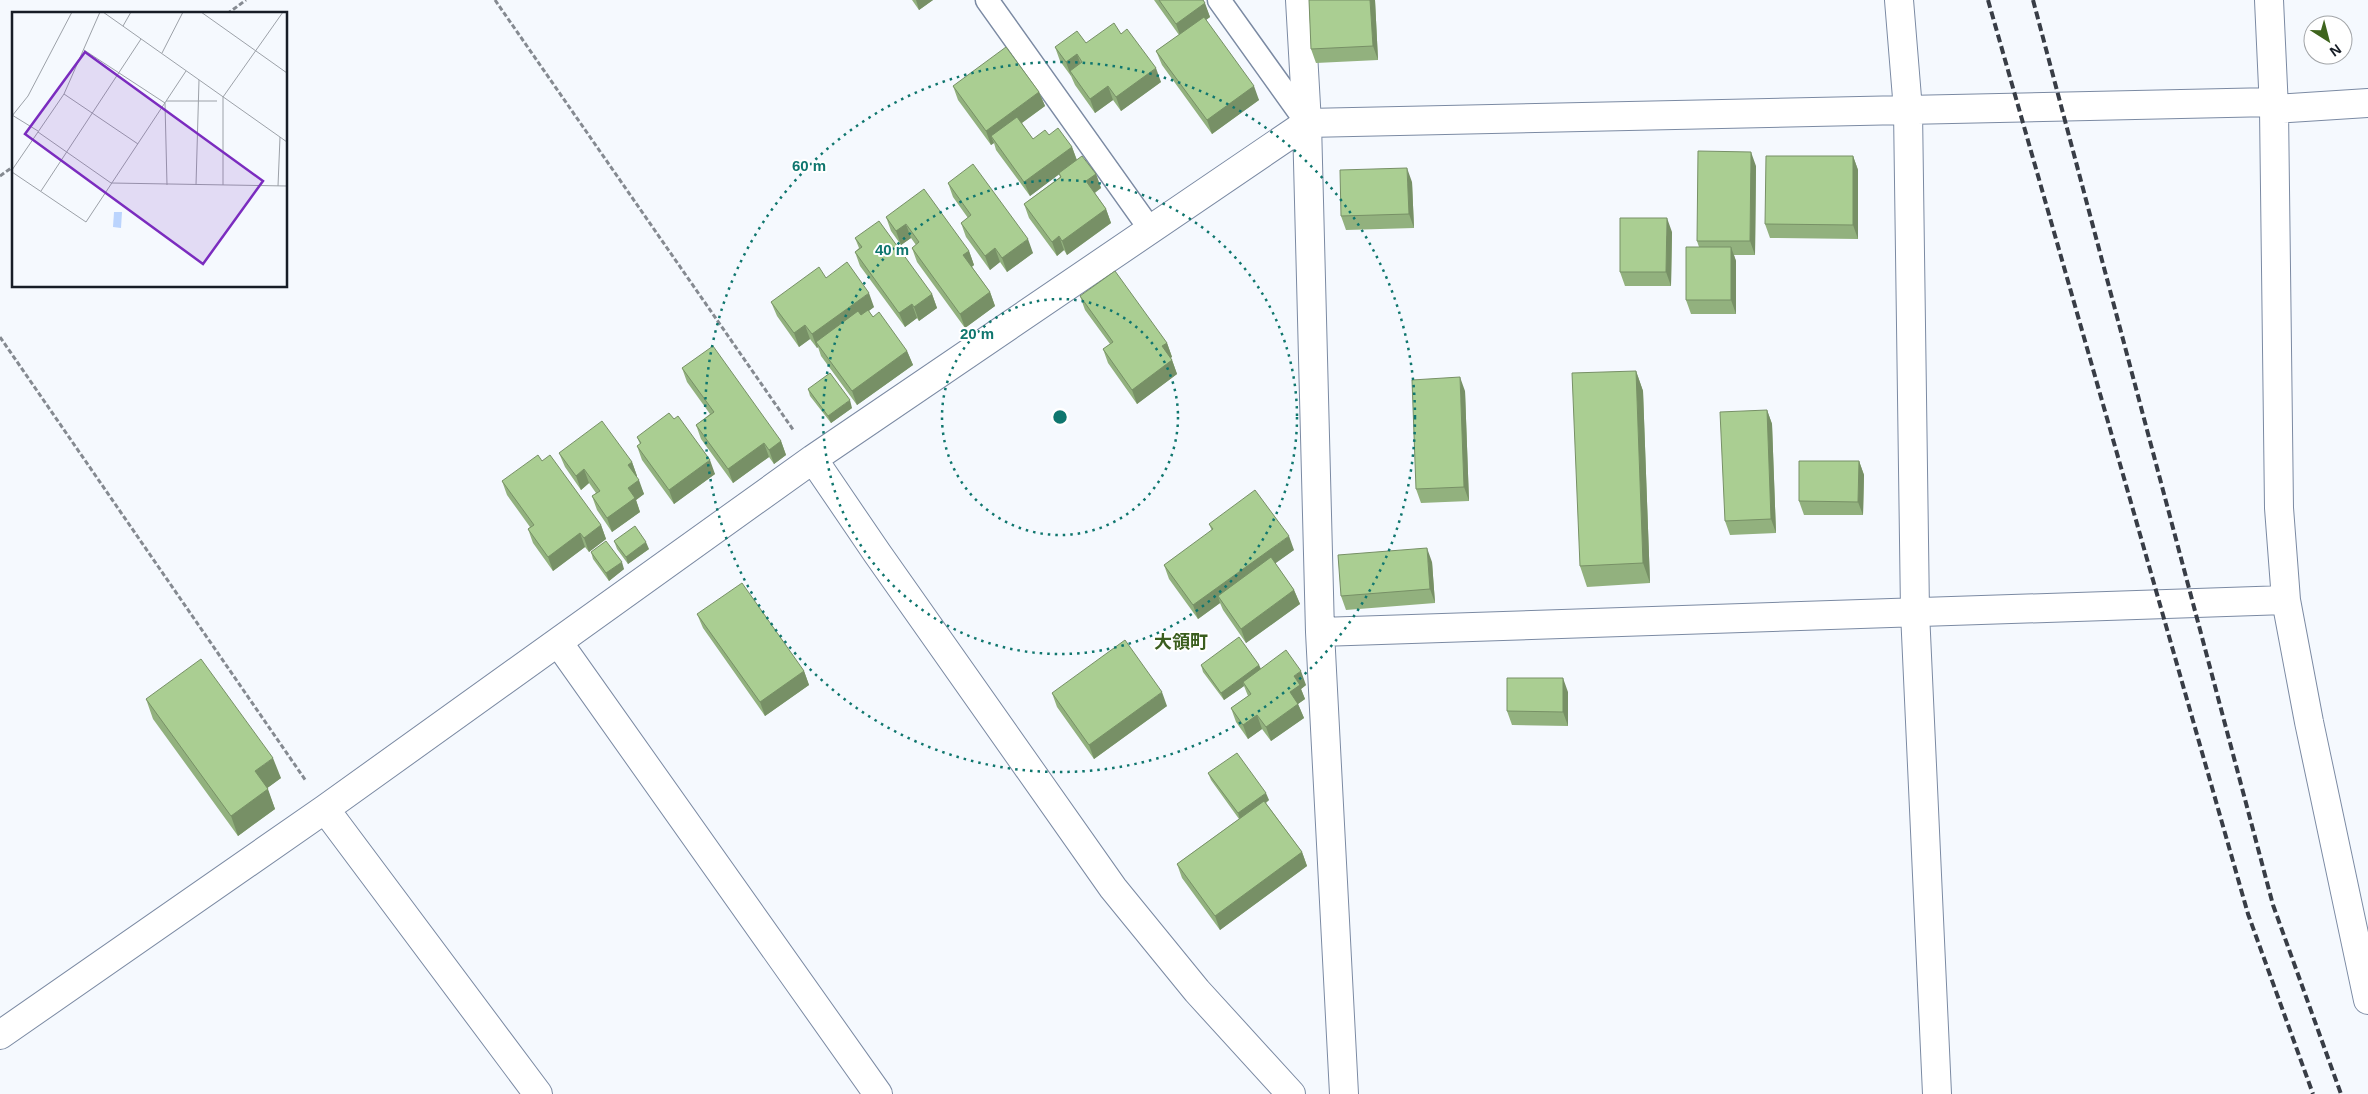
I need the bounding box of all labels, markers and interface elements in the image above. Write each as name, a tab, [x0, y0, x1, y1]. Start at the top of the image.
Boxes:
inset map	[12, 12, 288, 288]
north arrow	[2303, 15, 2353, 65]
text: N	[2327, 41, 2344, 60]
text: 60 m	[792, 157, 826, 174]
text: 40 m	[875, 241, 909, 258]
text: 20 m	[960, 325, 994, 342]
centre of rings	[1051, 408, 1069, 426]
district label: 大領町	[1154, 632, 1208, 652]

